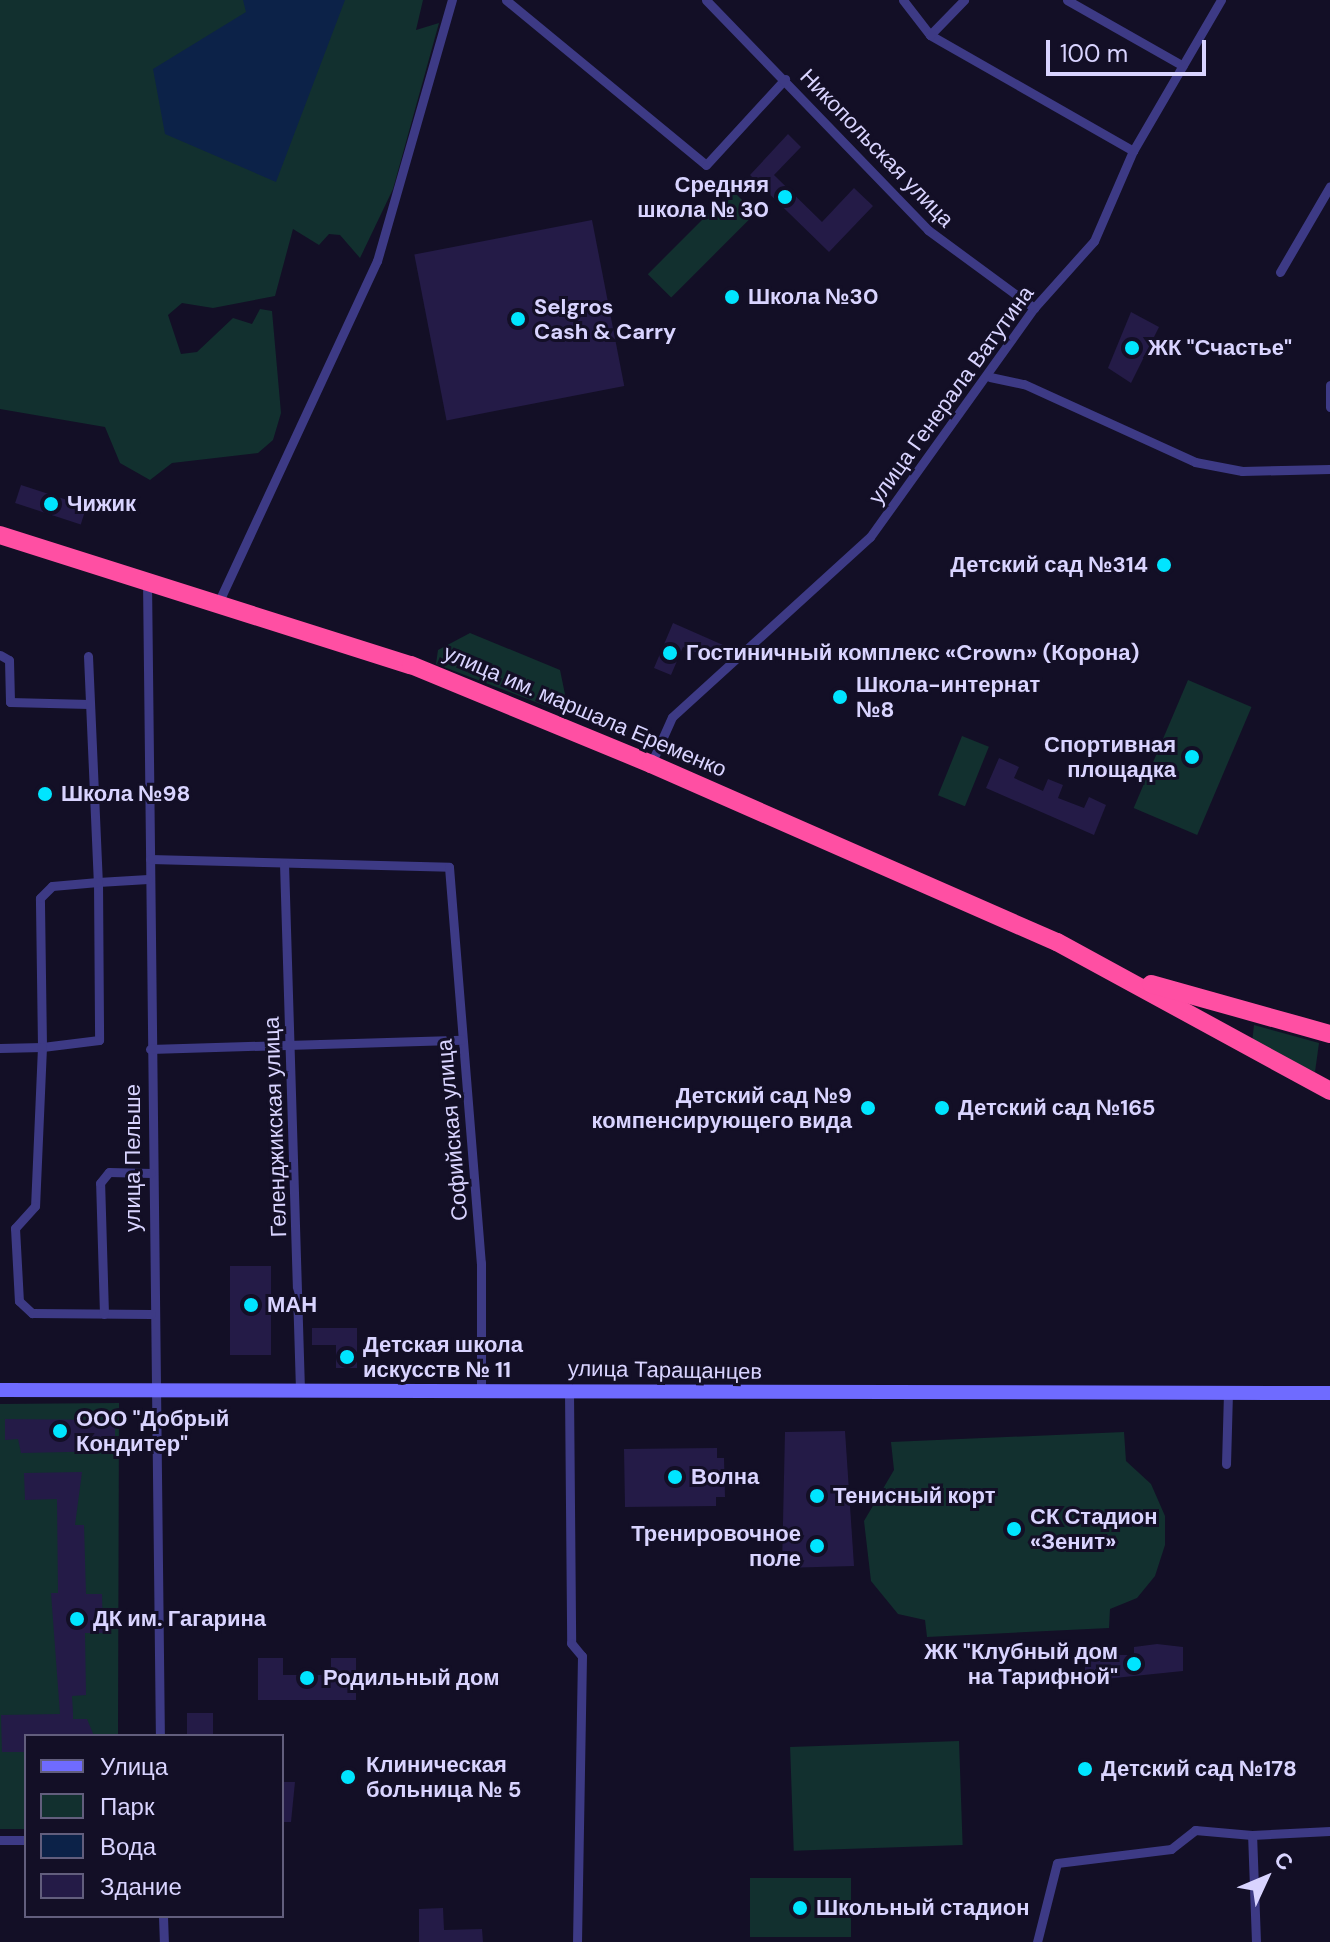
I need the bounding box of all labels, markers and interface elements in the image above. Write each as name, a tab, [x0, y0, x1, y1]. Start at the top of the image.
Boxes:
scale bar	[1050, 24, 1210, 74]
text: 100 m	[1060, 38, 1128, 69]
street label: Никопольская улица	[795, 63, 959, 233]
place label: Средняя школа № 30	[637, 171, 769, 222]
marker: Средняя школа № 30	[776, 188, 794, 206]
street label: улица Генерала Ватутина	[863, 281, 1039, 509]
place label: Школа №30	[748, 284, 878, 310]
marker: Школа №30	[723, 288, 741, 306]
place label: Selgros Cash & Carry	[534, 293, 676, 344]
marker: Selgros Cash & Carry	[509, 310, 527, 328]
place label: ЖК "Счастье"	[1148, 335, 1292, 361]
marker: ЖК "Счастье"	[1123, 339, 1141, 357]
place label: Чижик	[67, 491, 136, 517]
marker: Чижик	[42, 495, 60, 513]
place label: Детский сад №314	[950, 552, 1148, 578]
marker: Детский сад №314	[1155, 556, 1173, 574]
street label: улица им. маршала Еременко	[439, 639, 731, 783]
place label: Гостиничный комплекс «Crown» (Корона)	[686, 640, 1139, 666]
marker: Гостиничный комплекс «Crown» (Корона)	[661, 644, 679, 662]
place label: Школа-интернат №8	[856, 671, 1040, 722]
marker: Школа-интернат №8	[831, 688, 849, 706]
place label: Спортивная площадка	[1044, 731, 1176, 782]
marker: Спортивная площадка	[1183, 748, 1201, 766]
place label: Школа №98	[61, 781, 190, 807]
marker: Школа №98	[36, 785, 54, 803]
street label: Геленджикская улица	[258, 1016, 292, 1238]
street label: Софийская улица	[431, 1038, 473, 1222]
place label: Детский сад №9 компенсирующего вида	[592, 1082, 852, 1134]
street label: улица Пельше	[120, 1084, 146, 1232]
place label: Детский сад №165	[958, 1095, 1155, 1121]
marker: Детский сад №9 компенсирующего вида	[859, 1099, 877, 1117]
marker: Детский сад №165	[933, 1099, 951, 1117]
place label: МАН	[267, 1292, 317, 1318]
marker: МАН	[242, 1296, 260, 1314]
place label: Детская школа искусств № 11	[363, 1331, 523, 1382]
marker: Детская школа искусств № 11	[338, 1348, 356, 1366]
street label: улица Таращанцев	[568, 1355, 762, 1385]
place label: ООО "Добрый Кондитер"	[76, 1405, 229, 1456]
marker: ООО "Добрый Кондитер"	[51, 1422, 69, 1440]
place label: Волна	[691, 1464, 759, 1490]
marker: Волна	[666, 1468, 684, 1486]
place label: Тенисный корт	[833, 1483, 995, 1509]
marker: Тенисный корт	[808, 1487, 826, 1505]
place label: СК Стадион «Зенит»	[1030, 1503, 1158, 1554]
place label: Тренировочное поле	[631, 1520, 801, 1572]
marker: СК Стадион «Зенит»	[1005, 1520, 1023, 1538]
marker: Тренировочное поле	[808, 1537, 826, 1555]
place label: ДК им. Гагарина	[93, 1606, 266, 1632]
marker: ДК им. Гагарина	[68, 1610, 86, 1628]
place label: ЖК "Клубный дом на Тарифной"	[924, 1638, 1118, 1690]
marker: ЖК "Клубный дом на Тарифной"	[1125, 1655, 1143, 1673]
place label: Родильный дом	[323, 1665, 499, 1691]
marker: Родильный дом	[298, 1669, 316, 1687]
legend	[24, 1734, 284, 1918]
text: Улица	[100, 1751, 168, 1782]
place label: Клиническая больница № 5	[366, 1751, 521, 1802]
place label: Детский сад №178	[1101, 1756, 1297, 1782]
marker: Детский сад №178	[1076, 1760, 1094, 1778]
marker: Клиническая больница № 5	[337, 1766, 359, 1788]
text: Парк	[100, 1791, 154, 1822]
text: Вода	[100, 1831, 156, 1862]
north arrow	[1226, 1838, 1306, 1918]
text: С	[1268, 1845, 1300, 1877]
text: Здание	[100, 1871, 182, 1902]
place label: Школьный стадион	[816, 1895, 1029, 1921]
marker: Школьный стадион	[791, 1899, 809, 1917]

